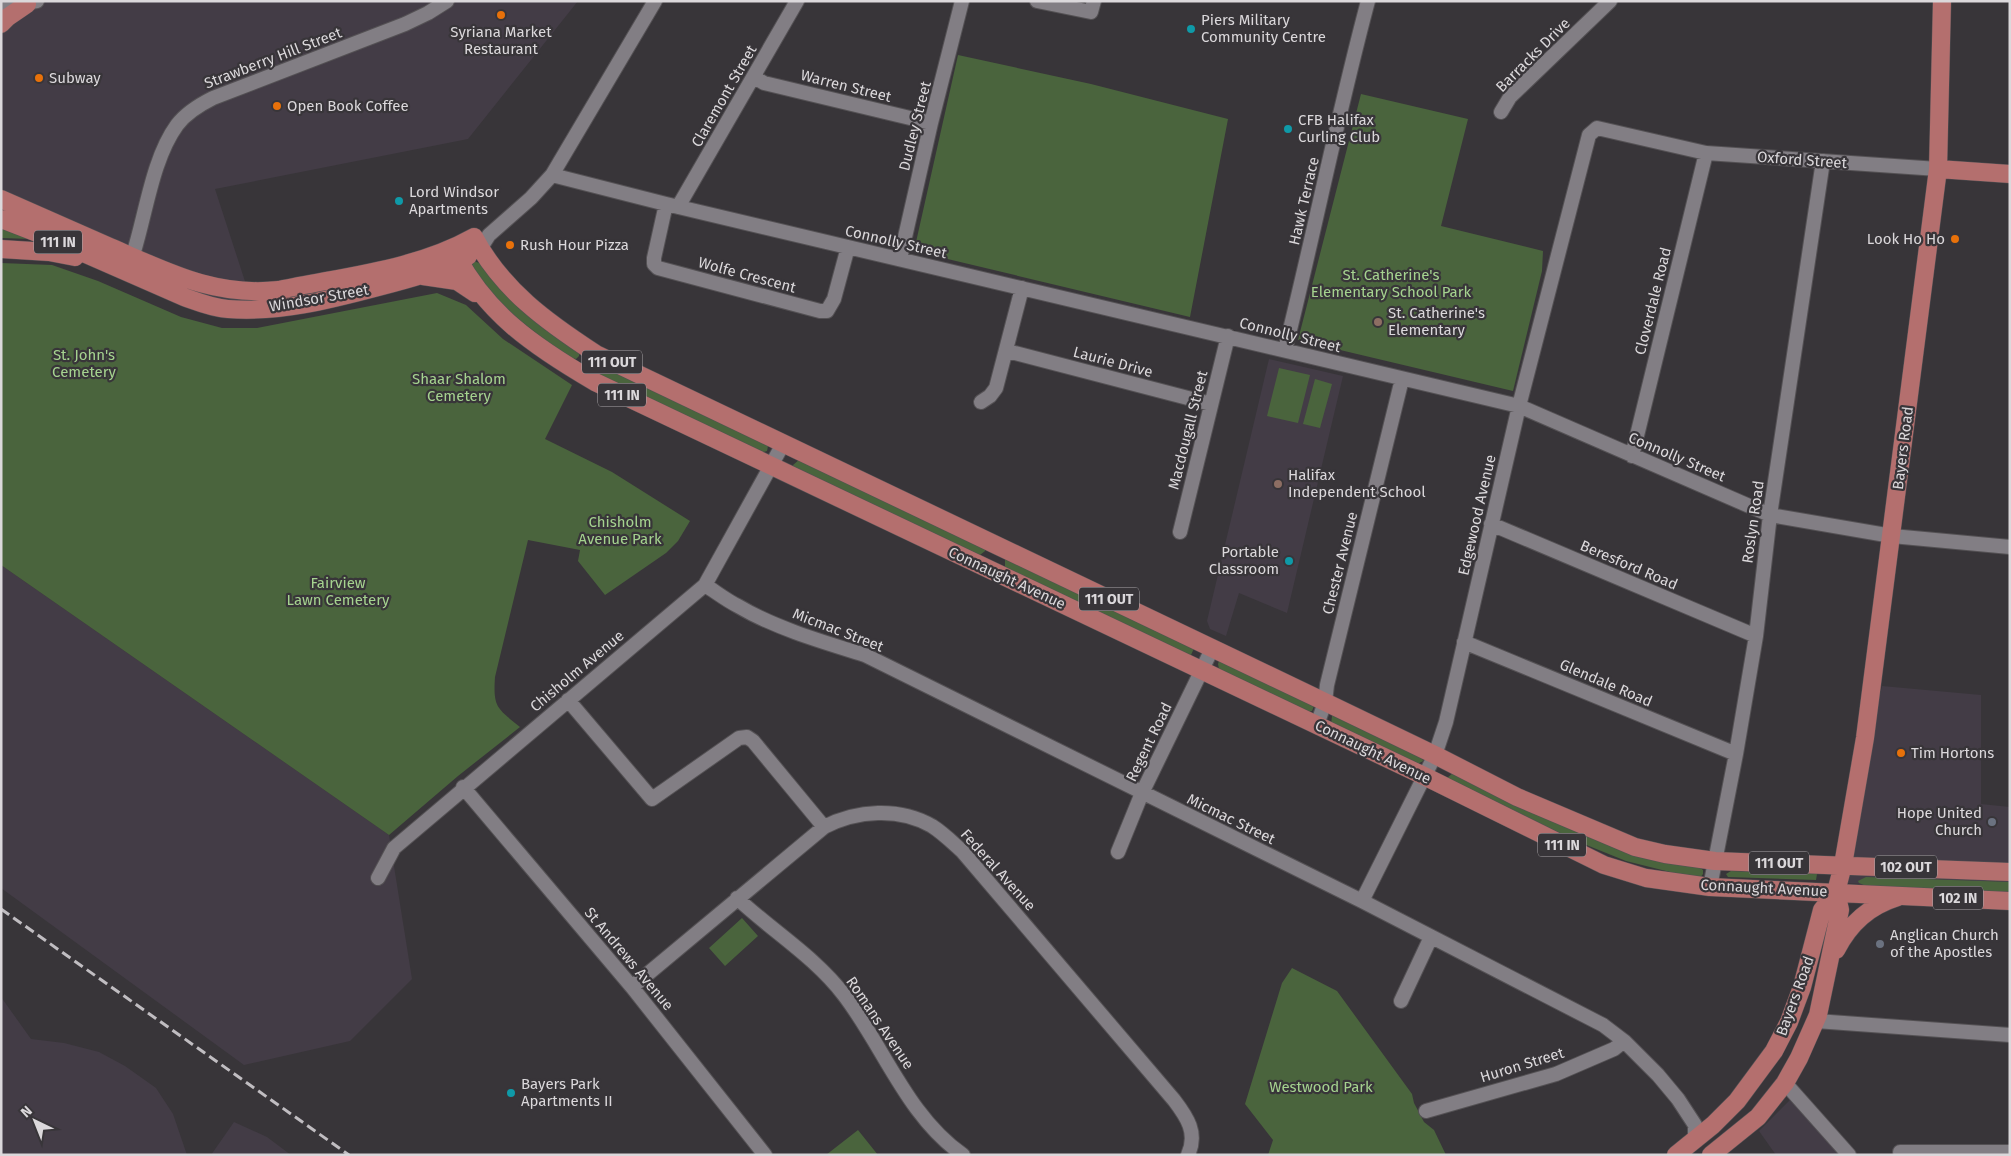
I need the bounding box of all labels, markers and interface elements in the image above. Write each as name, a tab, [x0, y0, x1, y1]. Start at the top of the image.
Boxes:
marker: Syriana Market Restaurant	[495, 9, 507, 21]
place label: Piers Military Community Centre	[1201, 11, 1326, 46]
street label: Barracks Drive	[1492, 14, 1574, 96]
street label: Strawberry Hill Street	[202, 23, 345, 92]
place label: Syriana Market Restaurant	[450, 23, 552, 58]
marker: Piers Military Community Centre	[1185, 23, 1197, 35]
street label: Claremont Street	[688, 41, 761, 150]
street label: Warren Street	[799, 66, 894, 106]
place label: Subway	[49, 69, 101, 87]
marker: Subway	[33, 72, 45, 84]
street label: Dudley Street	[895, 79, 935, 173]
place label: Open Book Coffee	[287, 97, 409, 115]
marker: Open Book Coffee	[271, 100, 283, 112]
place label: CFB Halifax Curling Club	[1298, 111, 1380, 146]
marker: CFB Halifax Curling Club	[1282, 123, 1294, 135]
street label: Oxford Street	[1756, 148, 1848, 172]
street label: Hawk Terrace	[1285, 155, 1323, 247]
place label: Lord Windsor Apartments	[409, 183, 499, 218]
marker: Lord Windsor Apartments	[393, 195, 405, 207]
street label: Connolly Street	[843, 222, 949, 263]
road number: 111 IN	[34, 230, 82, 253]
place label: Look Ho Ho	[1867, 230, 1945, 248]
marker: Look Ho Ho	[1949, 233, 1961, 245]
place label: Rush Hour Pizza	[520, 236, 629, 254]
marker: Rush Hour Pizza	[504, 239, 516, 251]
street label: Cloverdale Road	[1631, 245, 1675, 357]
street label: Wolfe Crescent	[696, 253, 798, 297]
park label: St. Catherine's Elementary School Park	[1311, 266, 1472, 301]
street label: Windsor Street	[268, 280, 371, 316]
place label: St. Catherine's Elementary	[1388, 304, 1485, 339]
street label: Connolly Street	[1237, 314, 1343, 356]
marker: St. Catherine's Elementary	[1372, 316, 1384, 328]
street label: Laurie Drive	[1071, 343, 1155, 381]
park label: St. John's Cemetery	[52, 346, 117, 381]
road number: 111 OUT	[582, 351, 642, 374]
street label: Macdougall Street	[1164, 368, 1212, 491]
park label: Shaar Shalom Cemetery	[412, 370, 506, 405]
road number: 111 IN	[598, 384, 646, 406]
street label: Bayers Road	[1889, 405, 1917, 491]
street label: Connolly Street	[1626, 428, 1729, 486]
street label: Edgewood Avenue	[1454, 453, 1500, 577]
place label: Halifax Independent School	[1288, 466, 1426, 501]
marker: Halifax Independent School	[1272, 478, 1284, 490]
street label: Roslyn Road	[1738, 479, 1768, 565]
street label: Chester Avenue	[1319, 510, 1361, 616]
park label: Chisholm Avenue Park	[578, 513, 662, 548]
street label: Beresford Road	[1577, 536, 1681, 594]
street label: Connaught Avenue	[946, 543, 1068, 613]
place label: Portable Classroom	[1209, 543, 1279, 578]
marker: Portable Classroom	[1283, 555, 1295, 567]
park label: Fairview Lawn Cemetery	[287, 574, 390, 609]
road number: 111 OUT	[1079, 588, 1139, 610]
street label: Micmac Street	[790, 604, 887, 656]
street label: Chisholm Avenue	[526, 627, 628, 715]
street label: Glendale Road	[1557, 655, 1655, 711]
street label: Regent Road	[1122, 700, 1176, 784]
street label: Connaught Avenue	[1312, 716, 1434, 788]
place label: Tim Hortons	[1911, 744, 1994, 762]
marker: Tim Hortons	[1895, 747, 1907, 759]
street label: Micmac Street	[1184, 790, 1279, 848]
place label: Hope United Church	[1897, 804, 1982, 839]
marker: Hope United Church	[1986, 816, 1998, 828]
street label: Federal Avenue	[957, 825, 1039, 915]
road number: 111 IN	[1538, 834, 1586, 856]
road number: 111 OUT	[1749, 851, 1809, 874]
road number: 102 OUT	[1875, 856, 1937, 879]
street label: Connaught Avenue	[1700, 876, 1828, 900]
road number: 102 IN	[1933, 886, 1983, 910]
street label: St Andrews Avenue	[581, 904, 677, 1014]
place label: Anglican Church of the Apostles	[1890, 926, 1999, 961]
marker: Anglican Church of the Apostles	[1874, 938, 1886, 950]
street label: Bayers Road	[1772, 954, 1818, 1038]
street label: Romans Avenue	[842, 973, 918, 1073]
street label: Huron Street	[1478, 1044, 1567, 1086]
place label: Bayers Park Apartments II	[521, 1075, 613, 1110]
park label: Westwood Park	[1269, 1078, 1373, 1096]
marker: Bayers Park Apartments II	[505, 1087, 517, 1099]
north arrow	[10, 1096, 60, 1146]
text: N	[17, 1102, 36, 1121]

